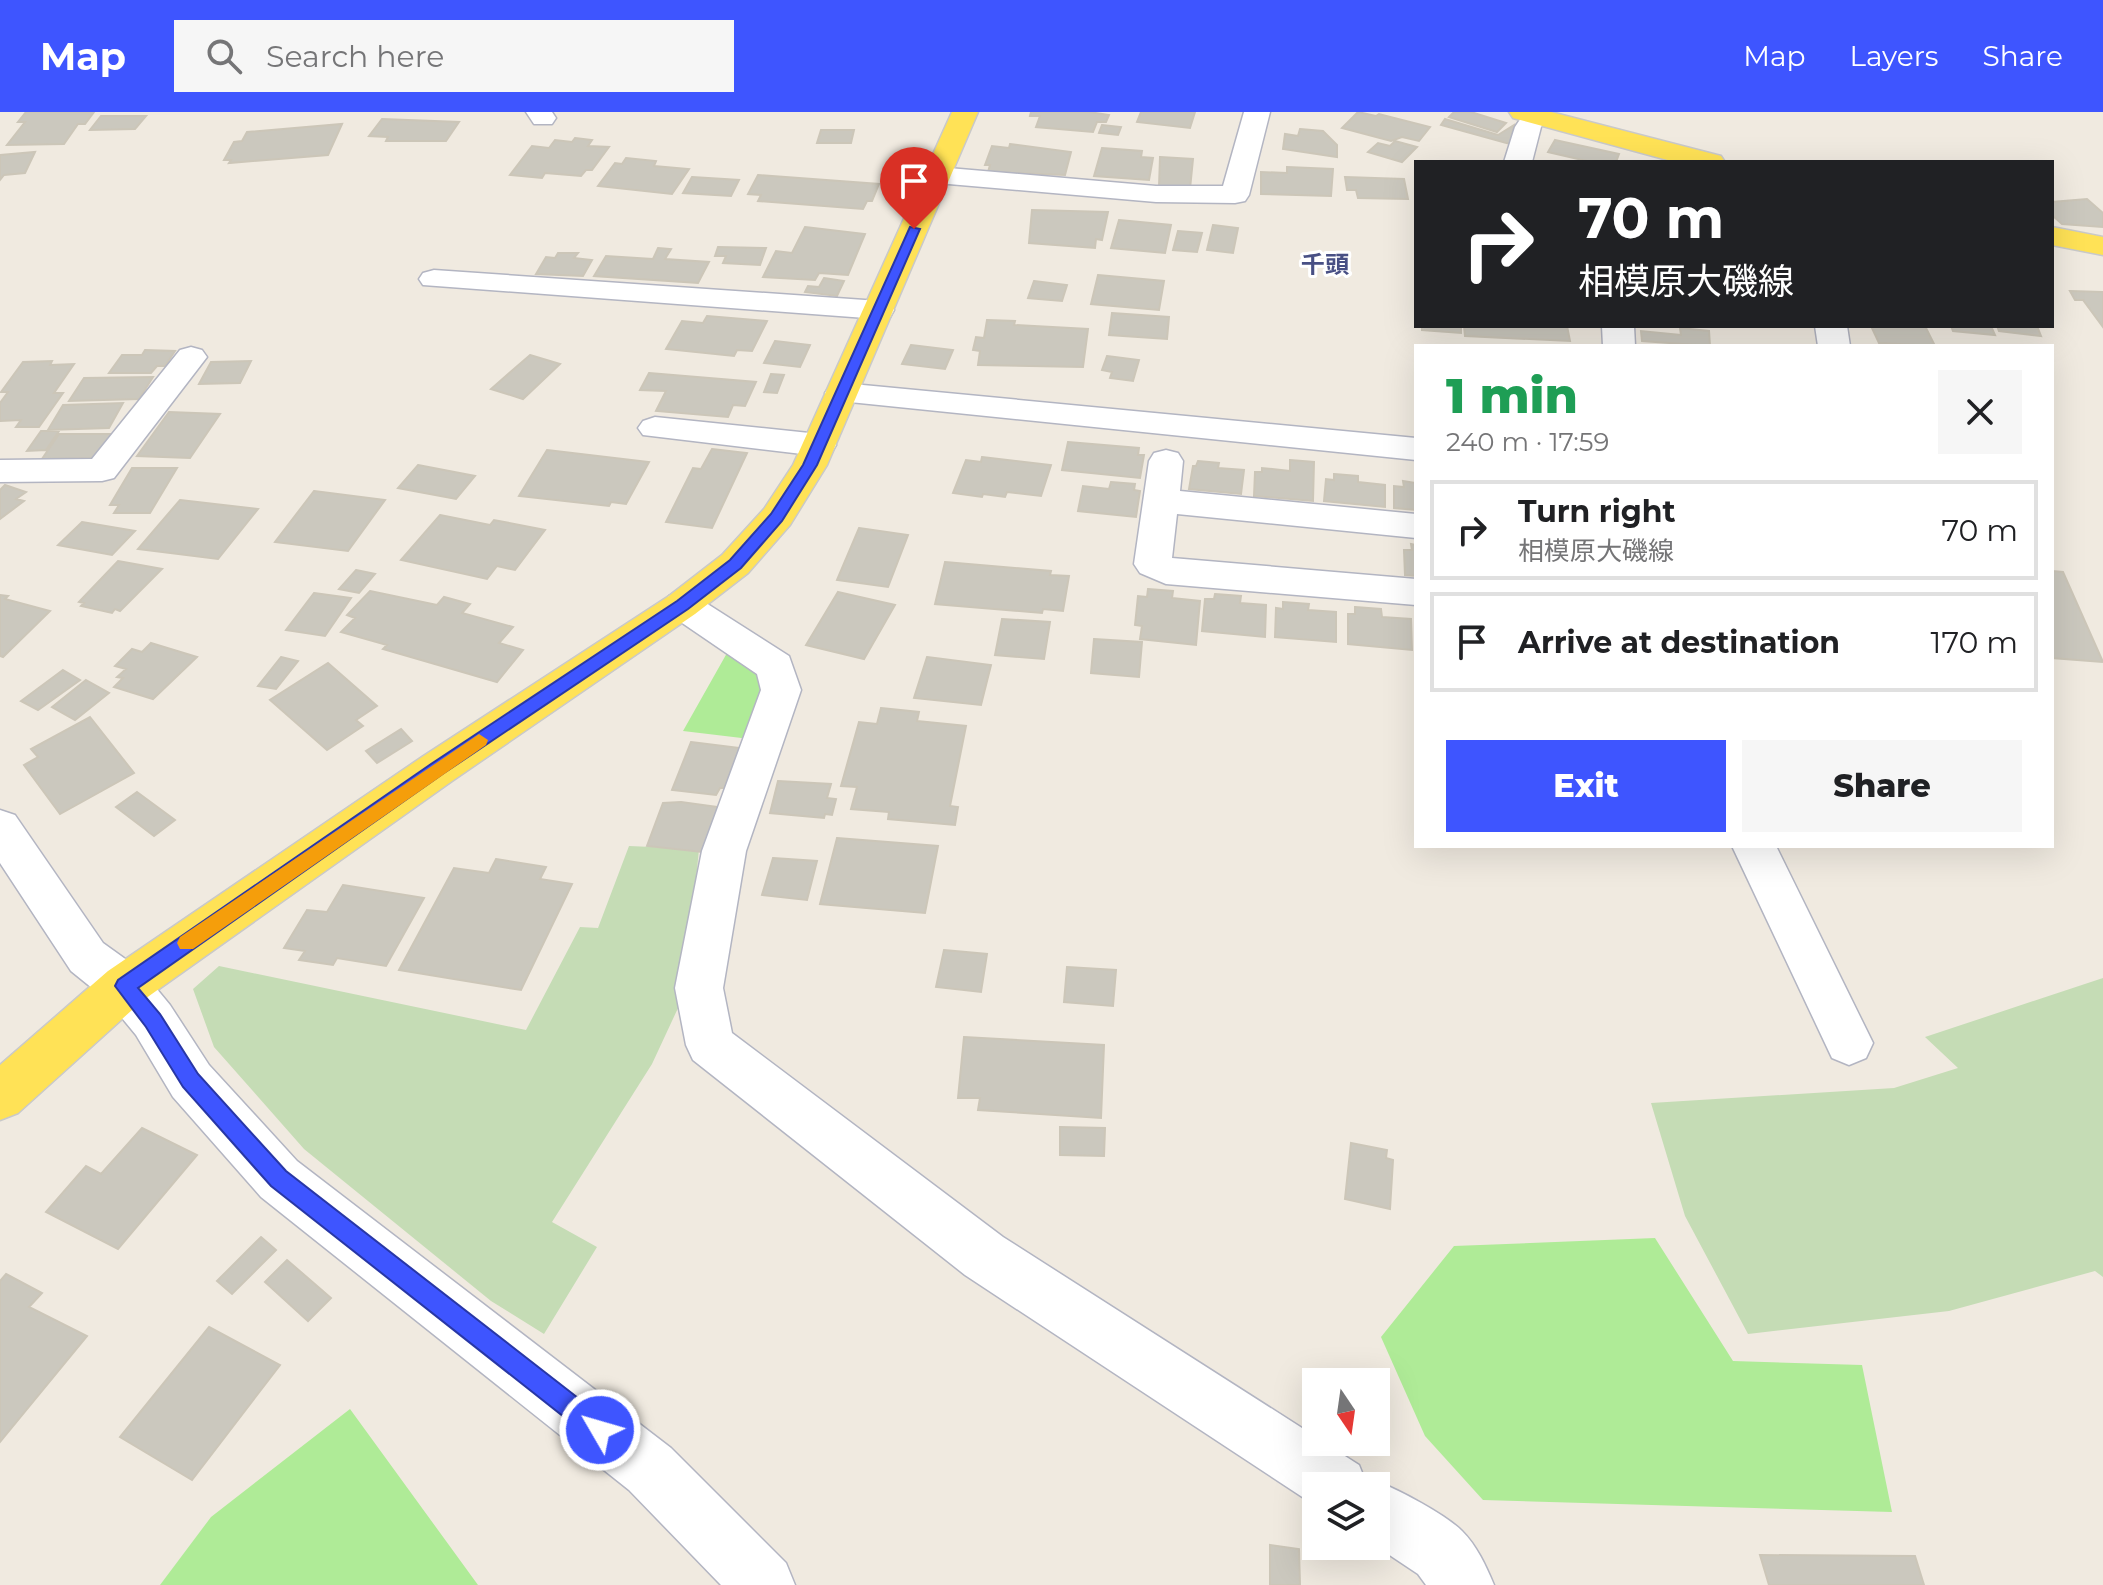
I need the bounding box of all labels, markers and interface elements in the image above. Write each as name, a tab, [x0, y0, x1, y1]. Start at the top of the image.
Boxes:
search box	[174, 20, 734, 92]
text: Map	[40, 33, 126, 80]
icon: search	[202, 34, 246, 78]
text: Search here	[266, 38, 444, 75]
text: Map	[1743, 39, 1806, 73]
text: Layers	[1850, 39, 1939, 73]
text: Share	[1983, 39, 2063, 73]
pin	[880, 147, 948, 229]
icon: arrive	[892, 159, 936, 203]
text: 70 m	[1578, 184, 1724, 252]
icon: right	[1446, 192, 1550, 296]
district label: 千頭	[1301, 250, 1349, 279]
text: 相模原大磯線	[1578, 259, 1794, 303]
text: 1 min	[1446, 367, 1578, 425]
button: close	[1938, 370, 2022, 454]
text: 240 m · 17:59	[1446, 426, 1609, 458]
text: Turn right	[1518, 493, 1675, 530]
icon: right	[1450, 508, 1494, 552]
text: 70 m	[1941, 512, 2018, 549]
text: 相模原大磯線	[1518, 535, 1674, 567]
icon: arrive	[1450, 620, 1494, 664]
text: Arrive at destination	[1518, 624, 1840, 661]
text: 170 m	[1931, 624, 2018, 661]
button: Exit	[1446, 740, 1726, 832]
button: Share	[1742, 740, 2022, 832]
north arrow	[1302, 1368, 1390, 1456]
map controls	[1302, 1368, 1390, 1560]
position arrow	[558, 1388, 642, 1472]
button: layers	[1302, 1472, 1390, 1560]

